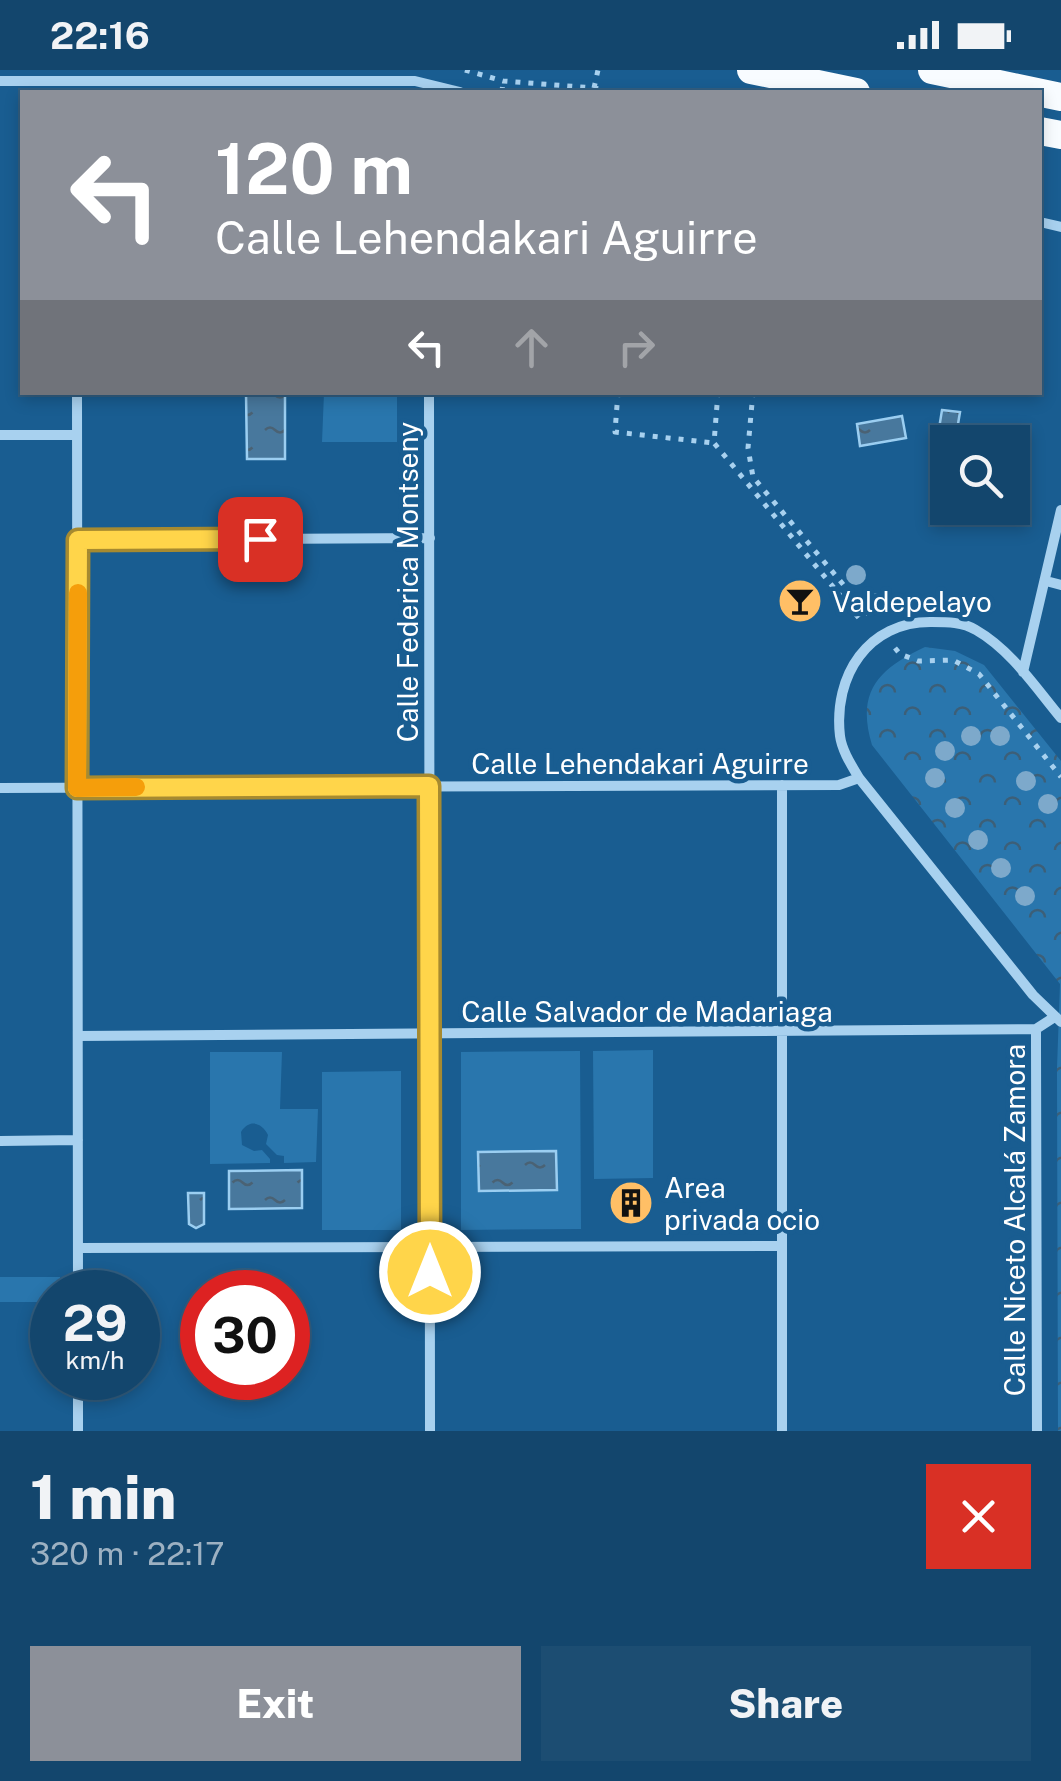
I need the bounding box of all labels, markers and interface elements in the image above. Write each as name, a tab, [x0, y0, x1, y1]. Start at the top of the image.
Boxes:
text: 22:16	[50, 13, 150, 58]
text: 120 m	[215, 127, 413, 210]
icon: left	[50, 130, 180, 260]
text: Calle Lehendakari Aguirre	[215, 211, 758, 264]
icon: left	[399, 320, 454, 375]
icon: ahead	[504, 320, 559, 375]
icon: right	[609, 320, 664, 375]
street label: Calle Federica Montseny	[391, 422, 424, 742]
map controls	[930, 425, 1030, 525]
button: search	[930, 425, 1030, 525]
pin	[218, 497, 303, 582]
icon: arrive	[233, 512, 288, 567]
bar icon: Valdepelayo	[777, 578, 823, 624]
place label: Valdepelayo	[832, 585, 992, 618]
street label: Calle Lehendakari Aguirre	[471, 747, 809, 780]
street label: Calle Salvador de Madariaga	[461, 995, 833, 1028]
street label: Calle Niceto Alcalá Zamora	[998, 1044, 1031, 1396]
place label: Area privada ocio	[664, 1171, 820, 1236]
building icon: Area privada ocio	[608, 1180, 654, 1226]
position arrow	[378, 1220, 482, 1324]
speed limit sign: 30	[180, 1270, 310, 1400]
text: 29	[63, 1293, 127, 1352]
text: km/h	[66, 1345, 124, 1375]
text: 1 min	[30, 1462, 177, 1533]
button: close	[926, 1464, 1031, 1569]
text: 320 m · 22:17	[30, 1535, 225, 1572]
button: Exit	[30, 1646, 521, 1761]
button: Share	[541, 1646, 1031, 1761]

